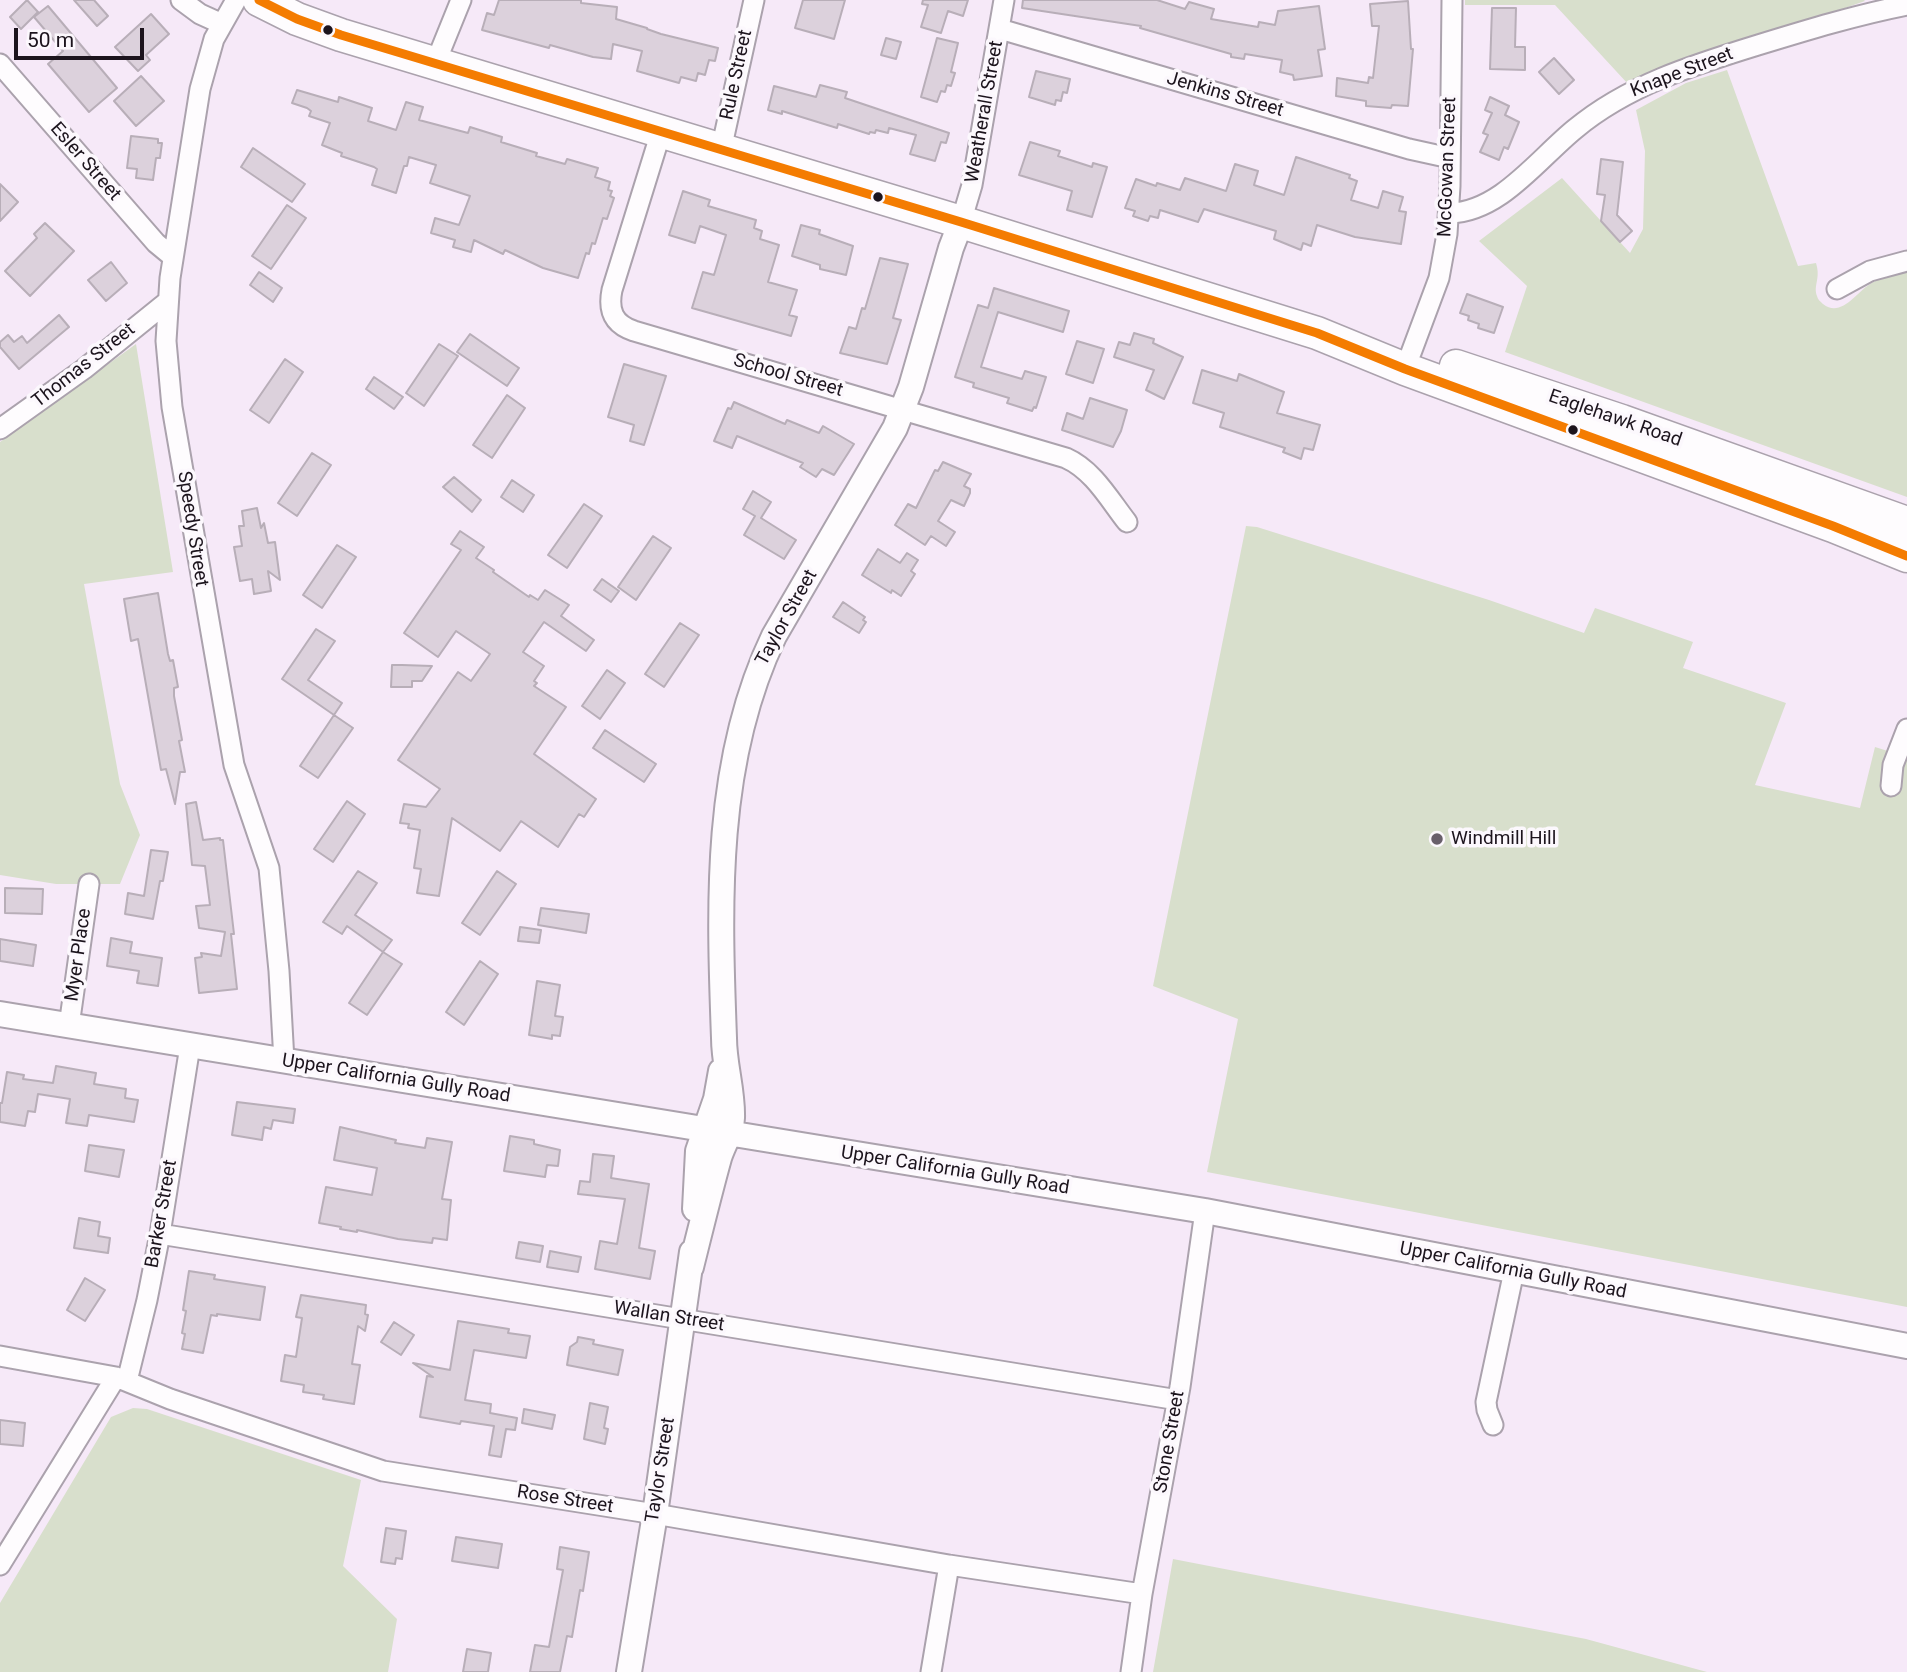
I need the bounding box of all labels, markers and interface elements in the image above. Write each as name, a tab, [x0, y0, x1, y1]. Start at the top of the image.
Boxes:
scale bar	[18, 14, 147, 58]
unlabelled marker	[321, 23, 335, 37]
text: 50 m	[27, 28, 74, 52]
street label: Rule Street	[716, 28, 758, 122]
street label: Weatherall Street	[961, 39, 1009, 185]
street label: Knape Street	[1627, 43, 1737, 103]
street label: Jenkins Street	[1164, 67, 1286, 123]
street label: McGowan Street	[1434, 97, 1462, 237]
street label: Esler Street	[45, 118, 125, 206]
unlabelled marker	[871, 190, 885, 204]
street label: Thomas Street	[28, 319, 140, 413]
street label: School Street	[731, 349, 845, 403]
street label: Eaglehawk Road	[1545, 386, 1685, 452]
unlabelled marker	[1566, 423, 1580, 437]
street label: Speedy Street	[172, 470, 212, 588]
street label: Taylor Street	[751, 566, 823, 670]
place label: Windmill Hill	[1451, 828, 1556, 850]
marker: Windmill Hill	[1429, 831, 1445, 847]
street label: Myer Place	[61, 907, 97, 1003]
street label: Upper California Gully Road	[280, 1050, 512, 1108]
street label: Upper California Gully Road	[839, 1142, 1071, 1200]
street label: Barker Street	[141, 1158, 183, 1270]
street label: Upper California Gully Road	[1398, 1238, 1628, 1304]
street label: Wallan Street	[612, 1297, 726, 1337]
street label: Stone Street	[1150, 1389, 1190, 1495]
street label: Taylor Street	[641, 1416, 681, 1524]
street label: Rose Street	[515, 1481, 615, 1519]

